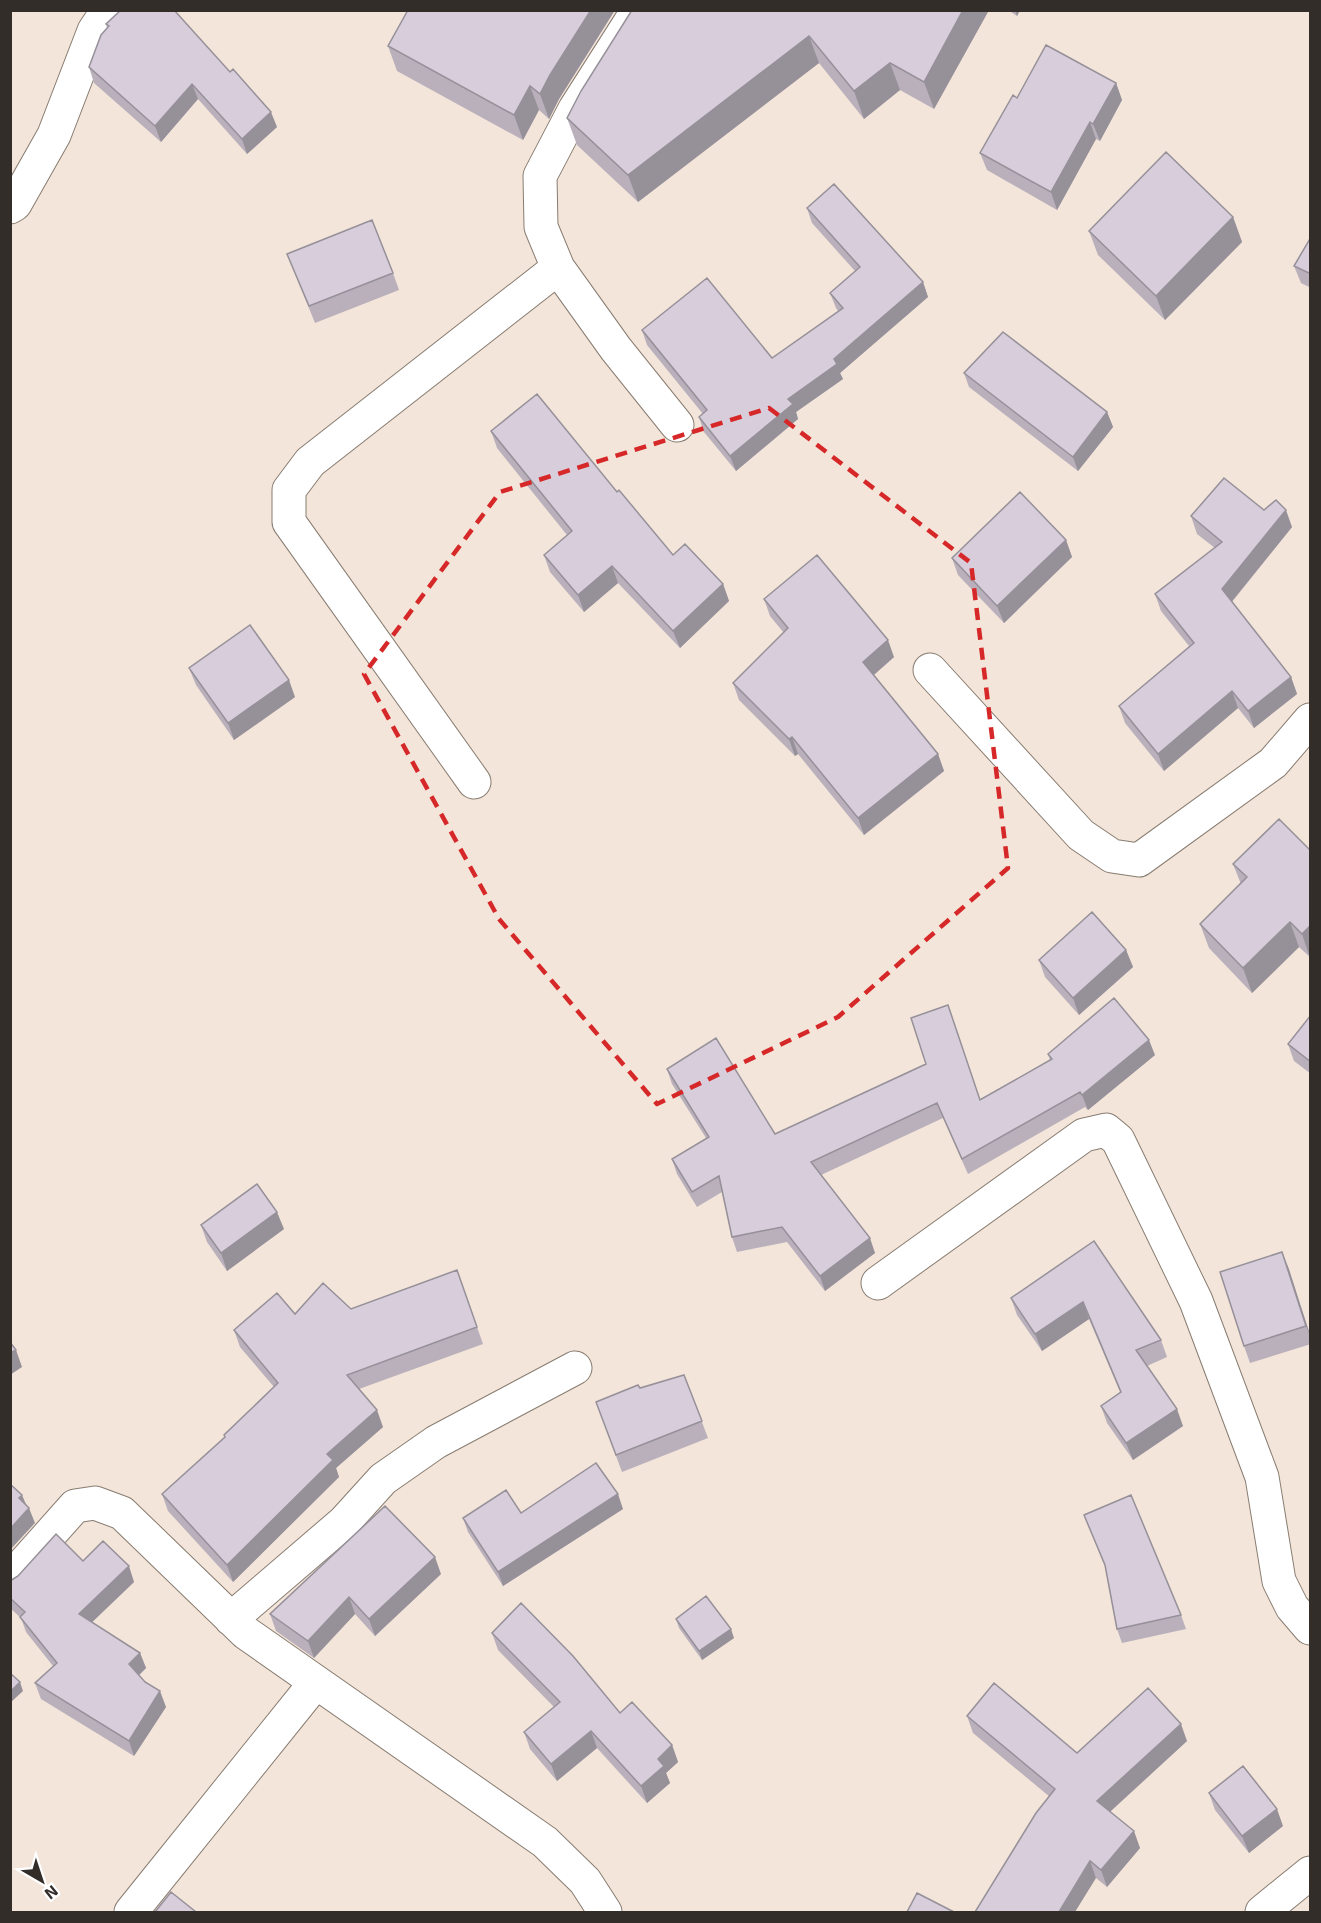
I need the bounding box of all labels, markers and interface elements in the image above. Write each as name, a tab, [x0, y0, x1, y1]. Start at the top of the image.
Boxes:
north arrow	[12, 1851, 72, 1911]
text: N	[41, 1882, 62, 1904]

